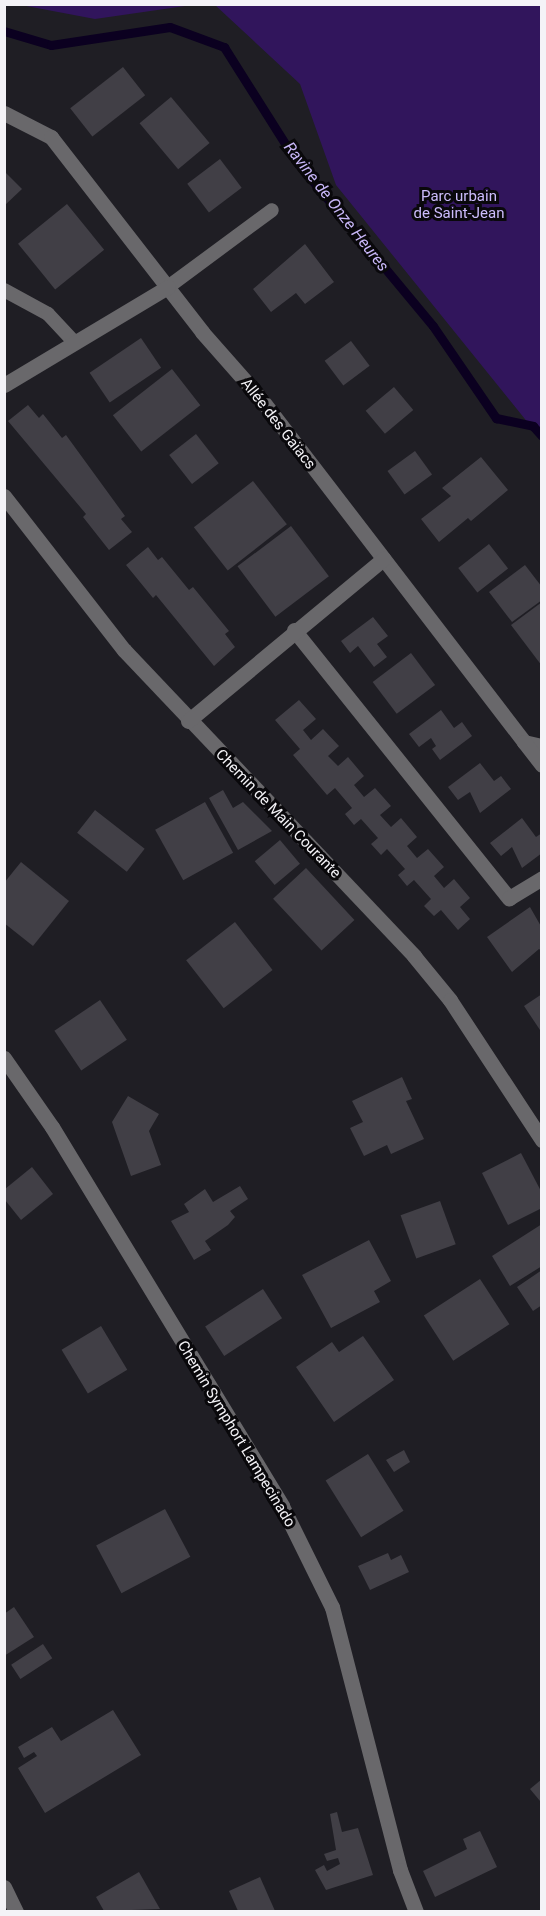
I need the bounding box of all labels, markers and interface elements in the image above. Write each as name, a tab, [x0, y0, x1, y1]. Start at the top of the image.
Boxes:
water label: Ravine de Onze Heures	[279, 138, 393, 276]
park label: Parc urbain de Saint-Jean	[414, 187, 504, 222]
street label: Allée des Gaïacs	[237, 375, 319, 473]
street label: Chemin de Main Courante	[212, 746, 344, 882]
street label: Chemin Symphort Lampecinado	[173, 1338, 299, 1530]

